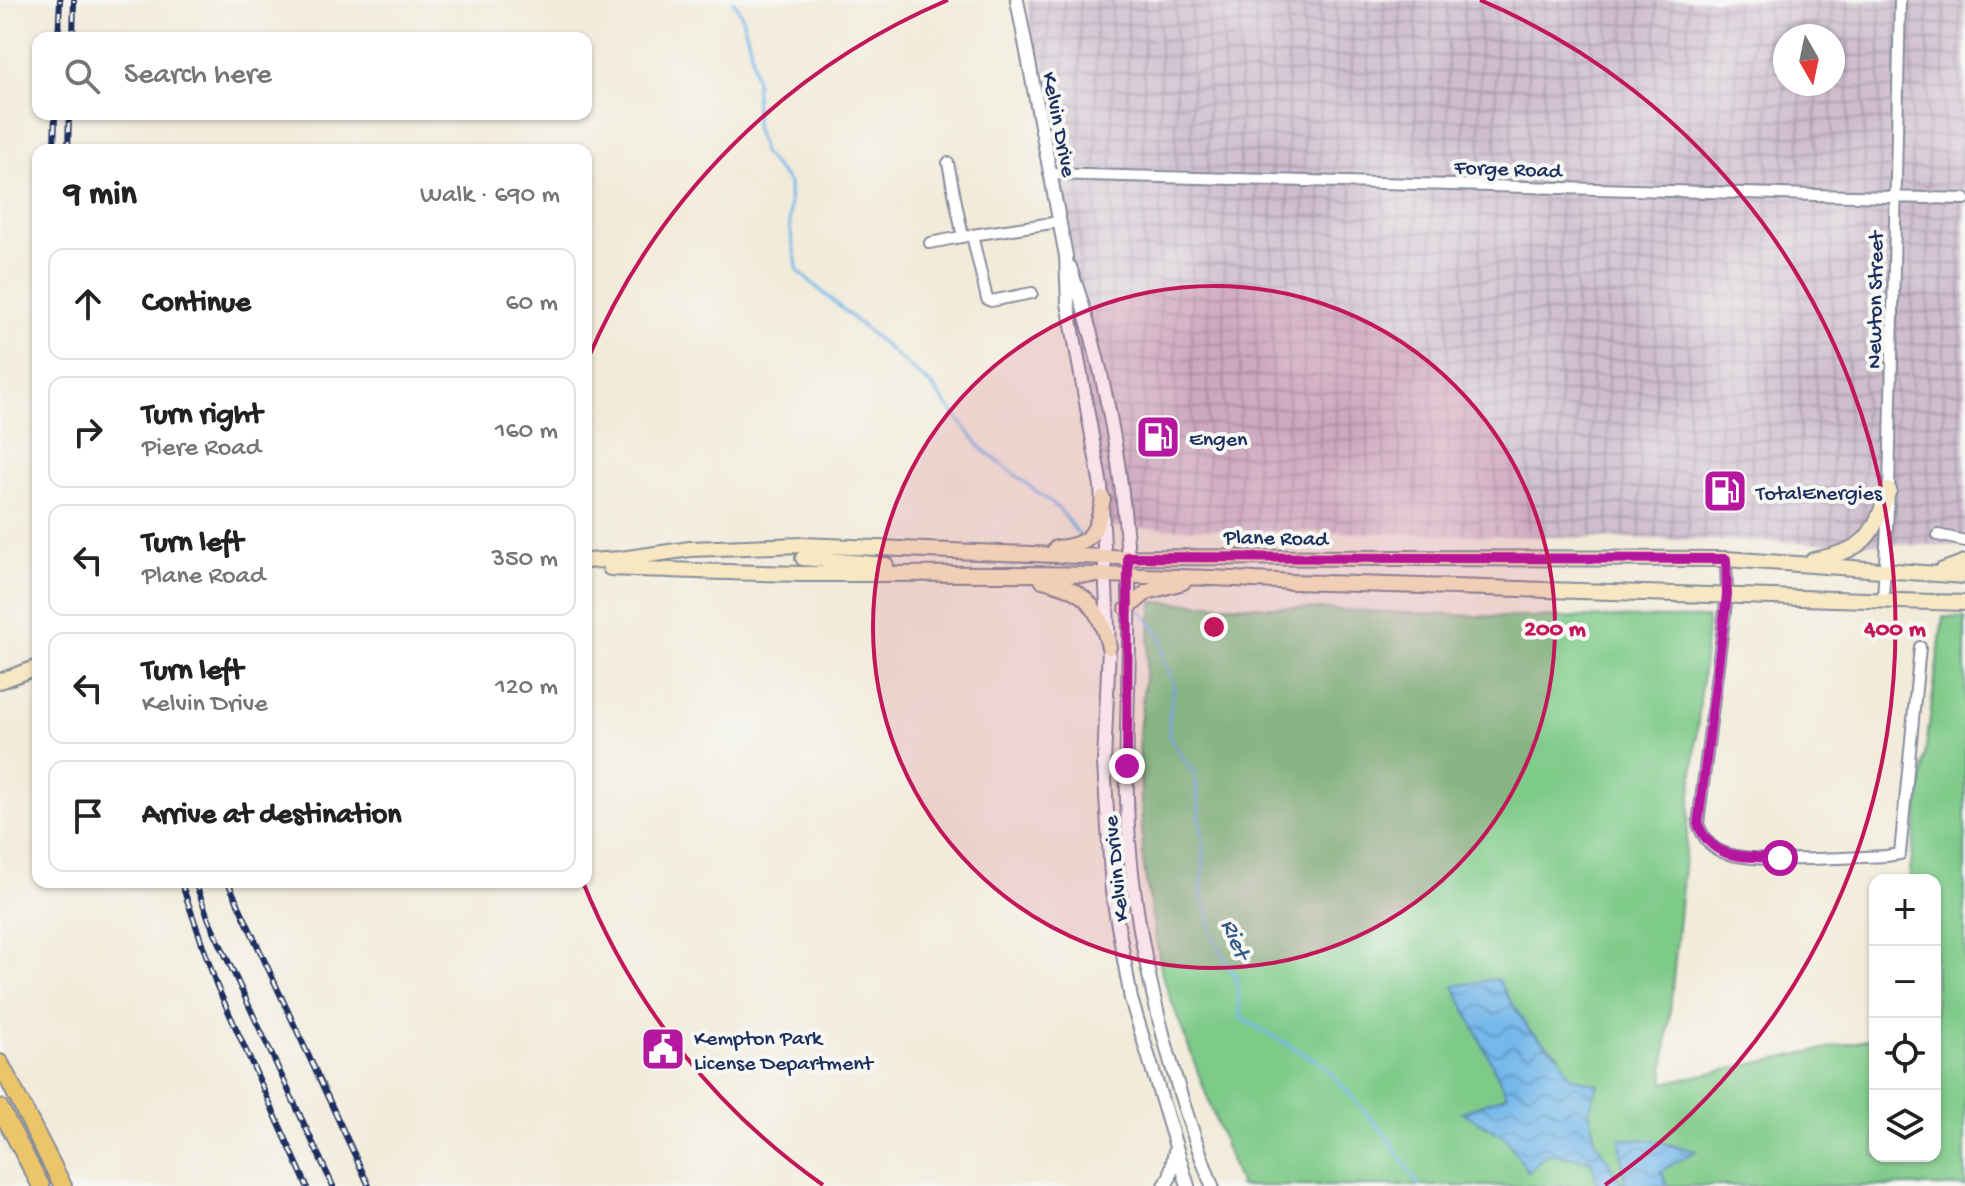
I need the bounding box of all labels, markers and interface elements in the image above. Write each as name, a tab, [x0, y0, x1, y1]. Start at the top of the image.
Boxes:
north arrow	[1773, 24, 1845, 96]
search box	[32, 32, 592, 120]
icon: search	[60, 54, 104, 98]
text: Search here	[124, 59, 272, 94]
street label: Kelvin Drive	[1034, 70, 1080, 180]
street label: Forge Road	[1453, 156, 1564, 186]
text: 9 min	[64, 176, 137, 216]
text: Walk · 690 m	[420, 181, 560, 212]
street label: Newton Street	[1863, 229, 1891, 369]
icon: ahead	[66, 282, 110, 326]
text: Continue	[142, 287, 251, 322]
text: 60 m	[505, 289, 558, 320]
text: Turn right	[142, 399, 262, 434]
icon: right	[66, 410, 110, 454]
fuel station icon: Engen	[1134, 413, 1182, 461]
text: 160 m	[495, 417, 558, 448]
place label: Engen	[1189, 428, 1248, 454]
text: Piere Road	[142, 434, 261, 465]
fuel station icon: TotalEnergies	[1701, 467, 1749, 515]
place label: TotalEnergies	[1754, 482, 1883, 508]
street label: Plane Road	[1223, 526, 1330, 554]
text: Turn left	[142, 527, 243, 562]
icon: left	[66, 538, 110, 582]
text: 350 m	[491, 545, 558, 576]
text: Plane Road	[142, 562, 265, 593]
centre of rings	[1200, 613, 1228, 641]
text: 200 m	[1524, 616, 1586, 645]
text: 400 m	[1863, 616, 1926, 645]
text: Turn left	[142, 655, 243, 690]
icon: left	[66, 666, 110, 710]
text: 120 m	[495, 673, 558, 704]
text: Kelvin Drive	[142, 690, 268, 721]
route end	[1109, 748, 1145, 784]
icon: arrive	[66, 794, 110, 838]
text: Arrive at destination	[142, 799, 402, 834]
street label: Kelvin Drive	[1099, 814, 1136, 923]
route start	[1762, 840, 1798, 876]
map controls	[1869, 874, 1941, 1162]
button: +	[1869, 874, 1941, 946]
water label: Riet	[1213, 915, 1257, 967]
button: −	[1869, 946, 1941, 1018]
button: locate	[1869, 1018, 1941, 1090]
public building icon: Kempton Park License Department	[639, 1025, 687, 1073]
place label: Kempton Park License Department	[694, 1027, 875, 1078]
button: layers	[1869, 1090, 1941, 1162]

